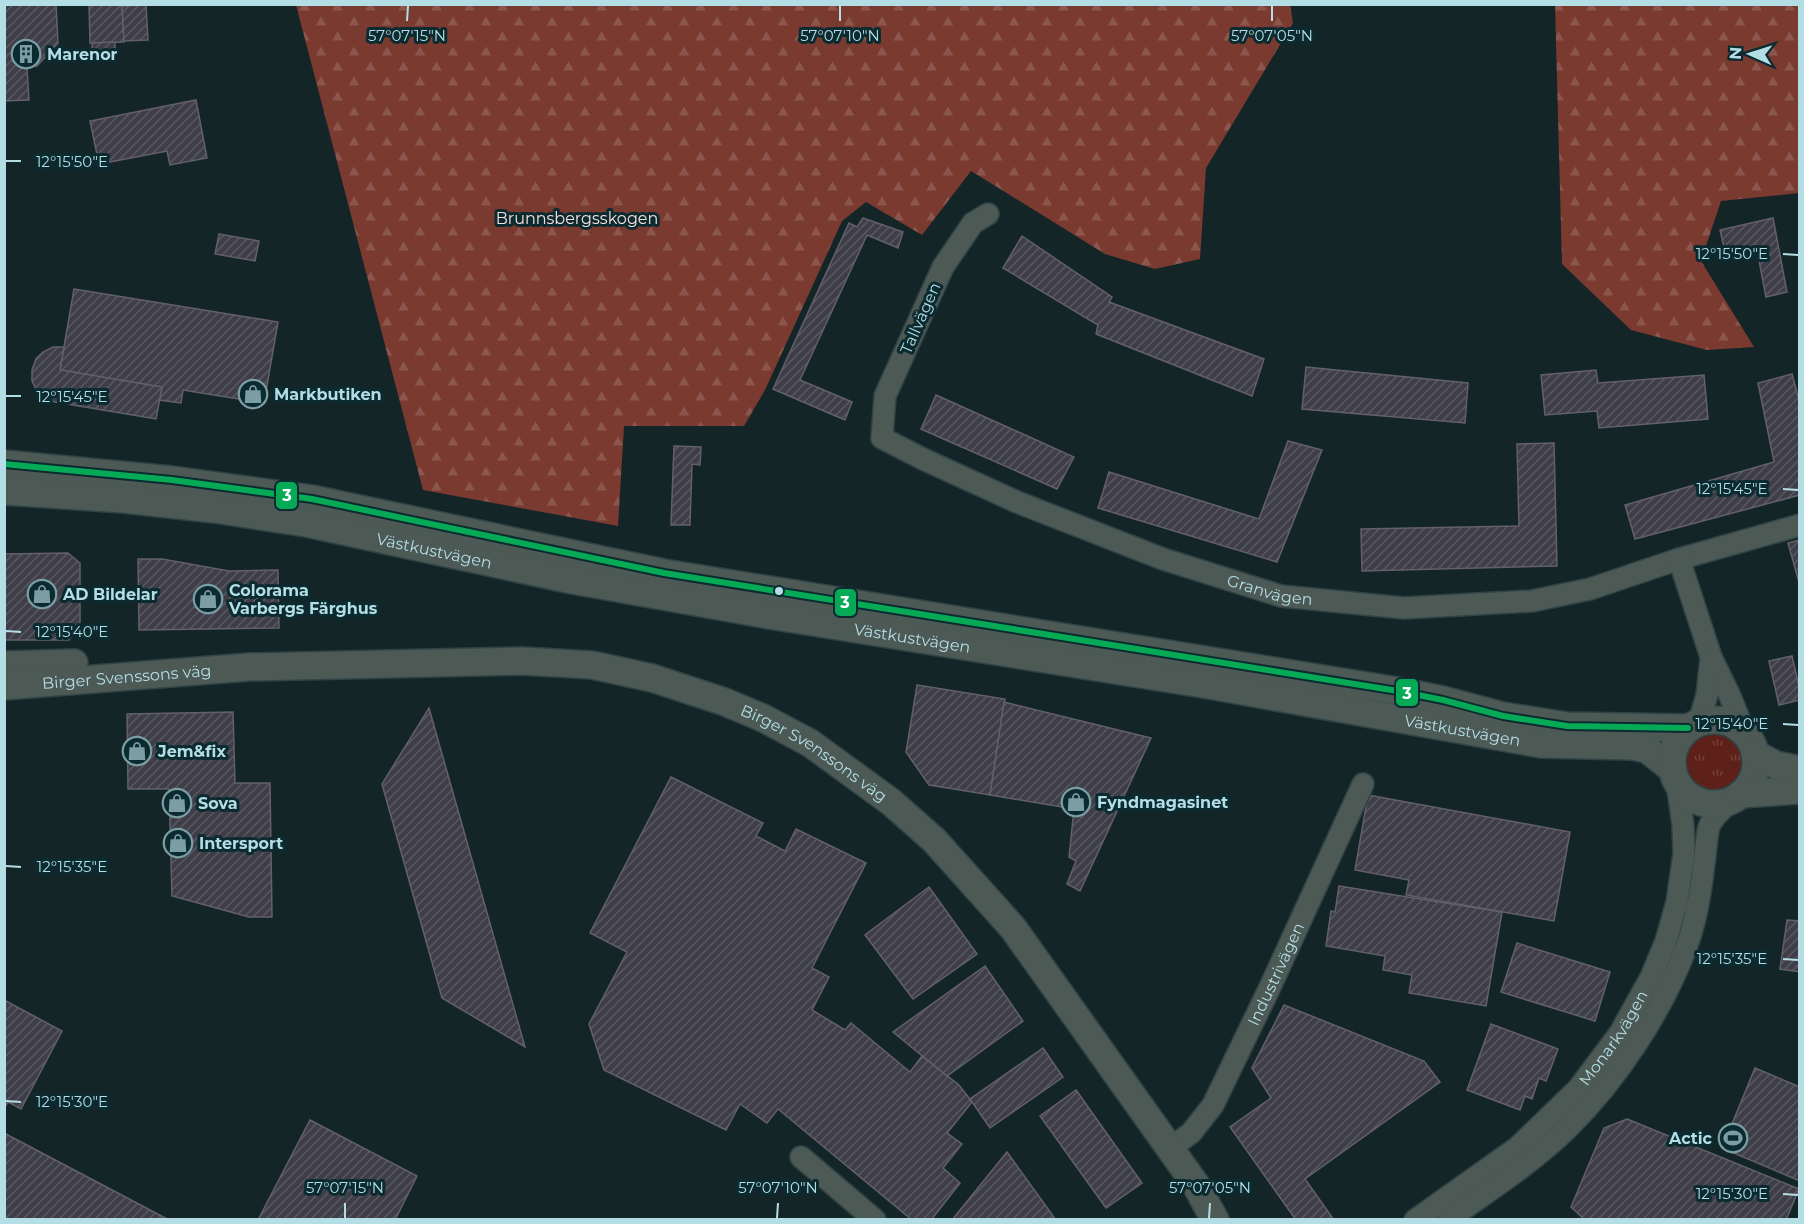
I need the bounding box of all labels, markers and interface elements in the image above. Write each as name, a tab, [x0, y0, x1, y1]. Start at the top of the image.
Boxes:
north arrow	[1720, 24, 1780, 84]
text: 57°07'15"N	[368, 26, 446, 45]
text: 57°07'10"N	[800, 26, 880, 45]
text: 57°07'05"N	[1231, 26, 1313, 45]
building icon: Marenor	[10, 38, 42, 70]
place label: Marenor	[47, 45, 118, 64]
text: N	[1726, 46, 1745, 60]
text: 12°15'50"E	[36, 152, 108, 171]
park label: Brunnsbergsskogen	[496, 209, 658, 228]
text: 12°15'50"E	[1696, 244, 1768, 263]
street label: Tallvägen	[896, 280, 945, 357]
shop icon: Markbutiken	[237, 378, 269, 410]
place label: Markbutiken	[274, 385, 382, 404]
text: 12°15'45"E	[36, 387, 108, 406]
text: 12°15'45"E	[1696, 479, 1768, 498]
line badge: 3	[275, 481, 298, 510]
text: 3	[281, 486, 292, 505]
street label: Västkustvägen	[375, 529, 494, 573]
street label: Granvägen	[1225, 571, 1313, 609]
shop icon: AD Bildelar	[26, 578, 58, 610]
place label: Colorama Varbergs Färghus	[228, 581, 378, 618]
shop icon: Colorama Varbergs Färghus	[192, 583, 224, 615]
place label: AD Bildelar	[62, 585, 158, 604]
unlabelled marker	[773, 585, 785, 597]
line badge: 3	[834, 588, 857, 617]
text: 3	[839, 593, 850, 612]
street label: Västkustvägen	[853, 620, 972, 657]
text: 12°15'40"E	[36, 622, 108, 641]
street label: Birger Svenssons väg	[41, 661, 212, 693]
line badge: 3	[1395, 678, 1419, 707]
text: 3	[1401, 684, 1412, 703]
street label: Birger Svenssons väg	[738, 701, 891, 806]
street label: Västkustvägen	[1403, 711, 1522, 750]
text: 12°15'40"E	[1696, 714, 1768, 733]
shop icon: Jem&fix	[121, 735, 153, 767]
place label: Jem&fix	[157, 742, 226, 761]
shop icon: Fyndmagasinet	[1060, 786, 1092, 818]
shop icon: Sova	[161, 787, 193, 819]
place label: Fyndmagasinet	[1097, 793, 1228, 812]
place label: Sova	[198, 794, 238, 813]
shop icon: Intersport	[162, 827, 194, 859]
place label: Intersport	[199, 834, 283, 853]
text: 12°15'35"E	[37, 857, 107, 876]
street label: Industrivägen	[1244, 920, 1308, 1029]
text: 12°15'35"E	[1697, 949, 1767, 968]
street label: Monarkvägen	[1575, 987, 1652, 1089]
text: 12°15'30"E	[36, 1092, 108, 1111]
sports icon: Actic	[1717, 1122, 1749, 1154]
place label: Actic	[1668, 1129, 1713, 1148]
text: 57°07'15"N	[306, 1178, 384, 1197]
text: 57°07'10"N	[738, 1178, 818, 1197]
text: 57°07'05"N	[1169, 1178, 1251, 1197]
text: 12°15'30"E	[1696, 1184, 1768, 1203]

